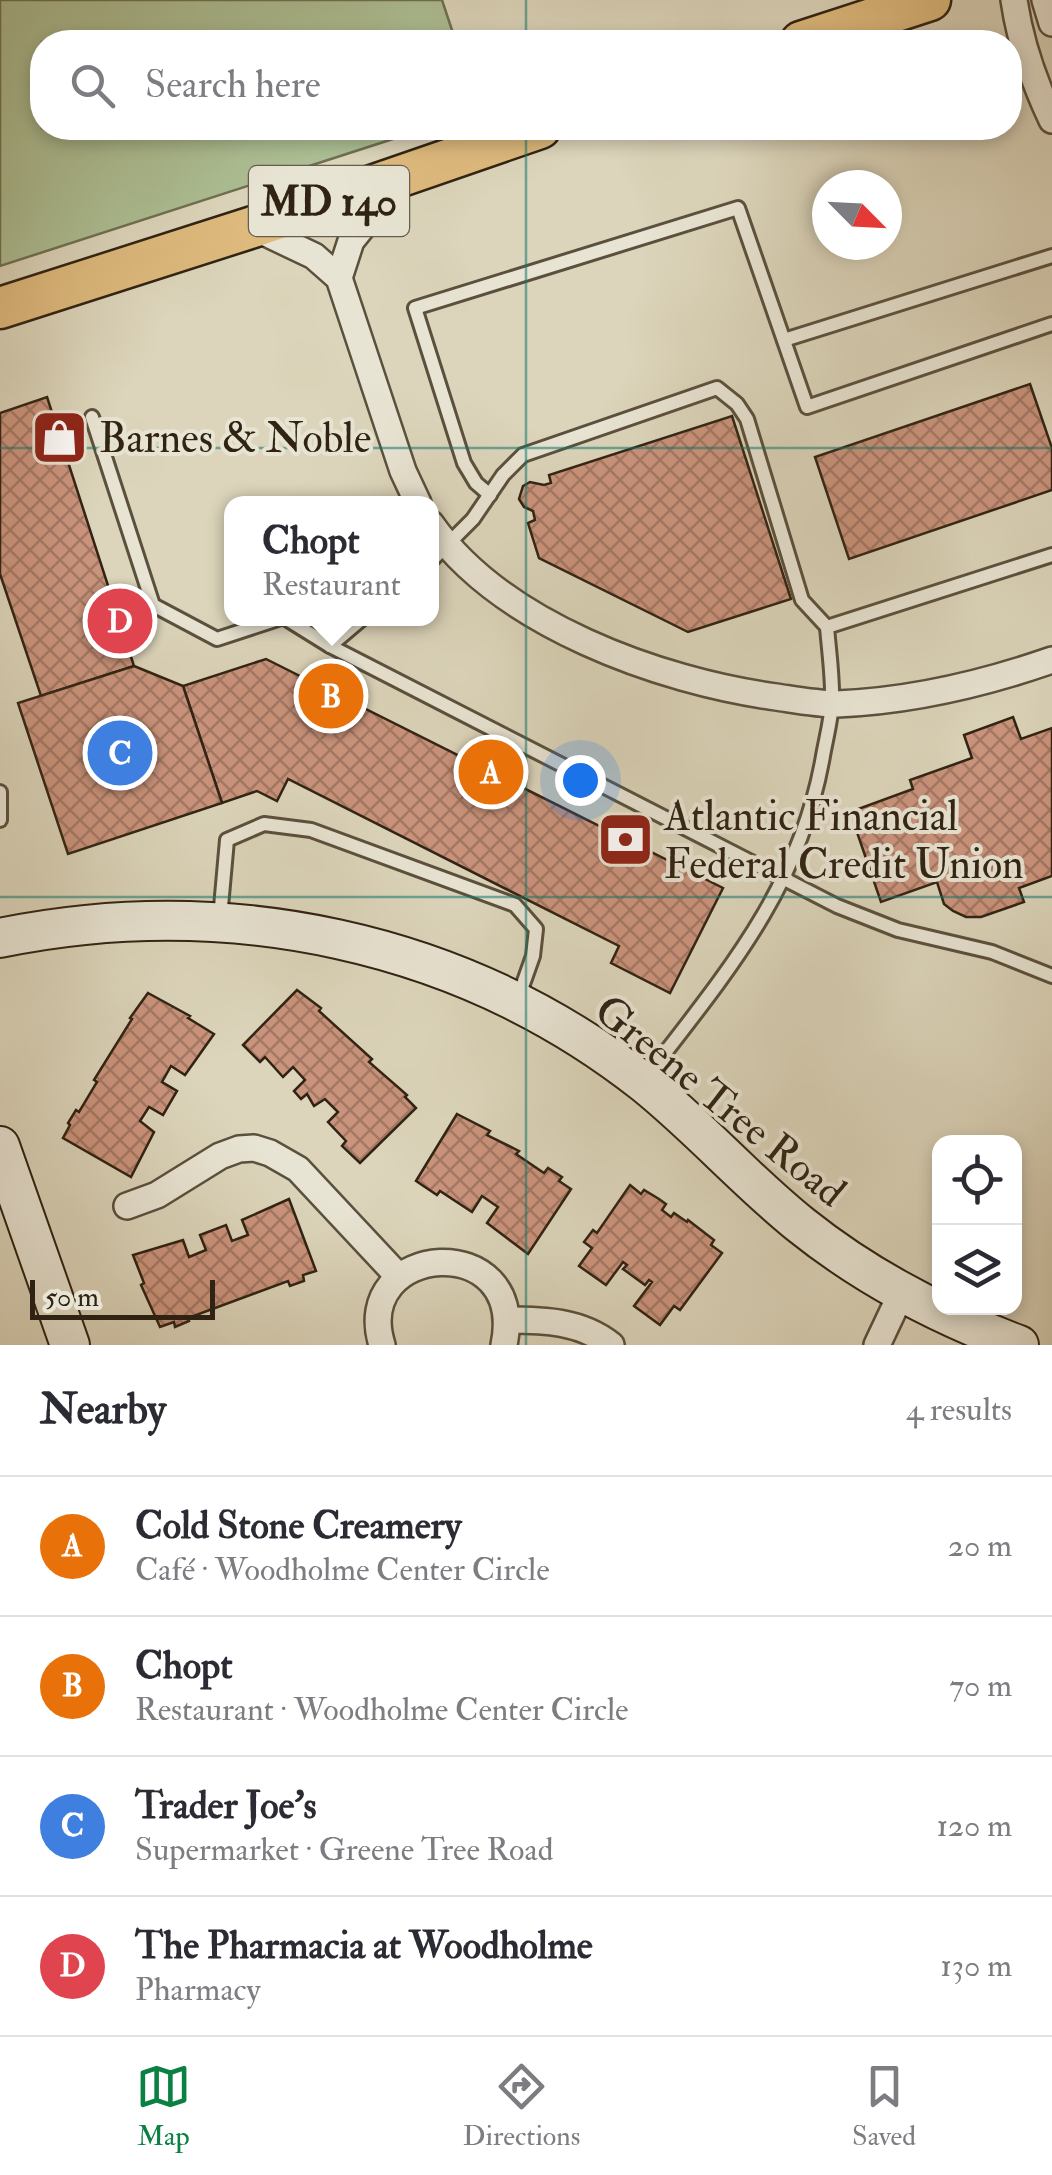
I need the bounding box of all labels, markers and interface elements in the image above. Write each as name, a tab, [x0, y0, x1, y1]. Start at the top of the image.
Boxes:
search box	[30, 30, 1022, 140]
icon: search	[65, 58, 120, 113]
text: Search here	[145, 61, 321, 109]
road number: MD 140	[249, 166, 409, 236]
north arrow	[812, 170, 902, 260]
shop icon: Barnes & Noble	[30, 407, 90, 467]
place label: Barnes & Noble	[99, 413, 371, 465]
popup	[224, 496, 439, 626]
text: Chopt	[262, 517, 360, 565]
text: Restaurant	[262, 565, 401, 605]
pin: D	[88, 584, 152, 658]
pin: B	[298, 658, 364, 734]
pin: C	[88, 716, 152, 790]
pin: A	[458, 734, 524, 810]
your location	[555, 755, 606, 806]
place label: Atlantic Financial Federal Credit Union	[663, 791, 1024, 891]
bank icon: Atlantic Financial Federal Credit Union	[595, 809, 655, 869]
street label: Greene Tree Road	[584, 984, 856, 1219]
map controls	[932, 1135, 1022, 1315]
button: locate	[932, 1135, 1022, 1225]
button: layers	[932, 1225, 1022, 1315]
scale bar	[30, 1275, 215, 1320]
text: 50 m	[45, 1280, 99, 1315]
text: Nearby	[40, 1384, 166, 1436]
text: 4 results	[906, 1390, 1012, 1430]
text: Cold Stone Creamery	[135, 1502, 461, 1550]
text: A	[62, 1526, 83, 1566]
text: 20 m	[948, 1526, 1012, 1566]
text: Café · Woodholme Center Circle	[135, 1550, 550, 1590]
text: Chopt	[135, 1642, 233, 1690]
text: B	[62, 1666, 83, 1706]
text: 70 m	[949, 1666, 1012, 1706]
text: Restaurant · Woodholme Center Circle	[135, 1690, 628, 1730]
text: Trader Joe's	[135, 1782, 317, 1830]
text: C	[61, 1806, 84, 1846]
text: 120 m	[936, 1806, 1012, 1846]
text: Supermarket · Greene Tree Road	[135, 1830, 553, 1870]
text: The Pharmacia at Woodholme	[135, 1922, 593, 1970]
text: D	[59, 1946, 86, 1986]
text: 130 m	[940, 1946, 1012, 1986]
text: Pharmacy	[135, 1970, 261, 2010]
tab: Map	[136, 2059, 191, 2154]
tab: Directions	[463, 2059, 580, 2154]
tab: Saved	[852, 2059, 916, 2154]

